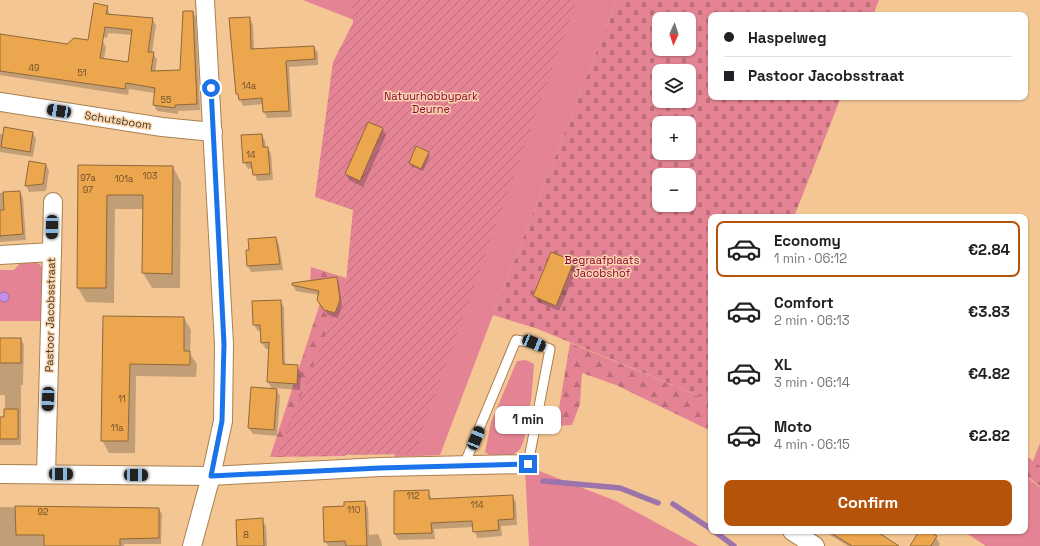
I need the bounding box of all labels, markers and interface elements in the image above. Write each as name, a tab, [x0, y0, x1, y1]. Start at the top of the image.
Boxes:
north arrow	[652, 12, 696, 56]
map controls	[652, 12, 696, 212]
text: Haspelweg	[748, 28, 826, 47]
house number: 49	[28, 62, 40, 74]
button: layers	[652, 64, 696, 108]
text: Pastoor Jacobsstraat	[748, 66, 904, 85]
house number: 51	[77, 67, 87, 79]
route start	[202, 79, 220, 97]
house number: 14a	[242, 80, 256, 92]
park label: Natuurhobbypark Deurne	[384, 89, 478, 116]
house number: 55	[161, 94, 171, 106]
car	[46, 103, 72, 119]
street label: Schutsboom	[83, 108, 153, 132]
button: +	[652, 116, 696, 160]
house number: 14	[246, 149, 256, 161]
button: −	[652, 168, 696, 212]
house number: 103	[143, 170, 157, 182]
house number: 97a	[80, 172, 96, 184]
house number: 101a	[115, 173, 133, 185]
house number: 97	[83, 184, 93, 196]
car	[46, 215, 58, 239]
icon: car	[726, 231, 762, 267]
text: Economy	[774, 231, 841, 250]
text: €2.84	[968, 240, 1010, 259]
text: 1 min · 06:12	[774, 250, 847, 267]
park label: Begraafplaats Jacobshof	[565, 253, 640, 280]
street label: Pastoor Jacobsstraat	[42, 258, 58, 372]
icon: car	[726, 293, 762, 329]
text: Comfort	[774, 293, 834, 312]
text: €3.83	[968, 302, 1010, 321]
text: 2 min · 06:13	[774, 312, 850, 329]
car	[521, 333, 547, 353]
icon: car	[726, 355, 762, 391]
text: XL	[774, 355, 792, 374]
text: €4.82	[968, 364, 1010, 383]
text: 3 min · 06:14	[774, 374, 850, 391]
car	[42, 387, 54, 411]
house number: 11	[118, 393, 126, 405]
callout: 1 min	[495, 406, 561, 434]
text: 1 min	[512, 411, 544, 428]
icon: car	[726, 417, 762, 453]
text: Moto	[774, 417, 812, 436]
house number: 11a	[111, 422, 123, 434]
car	[466, 425, 486, 451]
text: €2.82	[969, 426, 1010, 445]
text: 4 min · 06:15	[774, 436, 850, 453]
route end	[519, 455, 537, 473]
car	[49, 468, 73, 480]
car	[124, 469, 148, 481]
button: Confirm	[724, 480, 1012, 526]
house number: 112	[407, 490, 419, 502]
house number: 114	[470, 499, 484, 511]
house number: 110	[347, 504, 361, 516]
house number: 92	[38, 506, 48, 518]
house number: 8	[243, 529, 249, 541]

